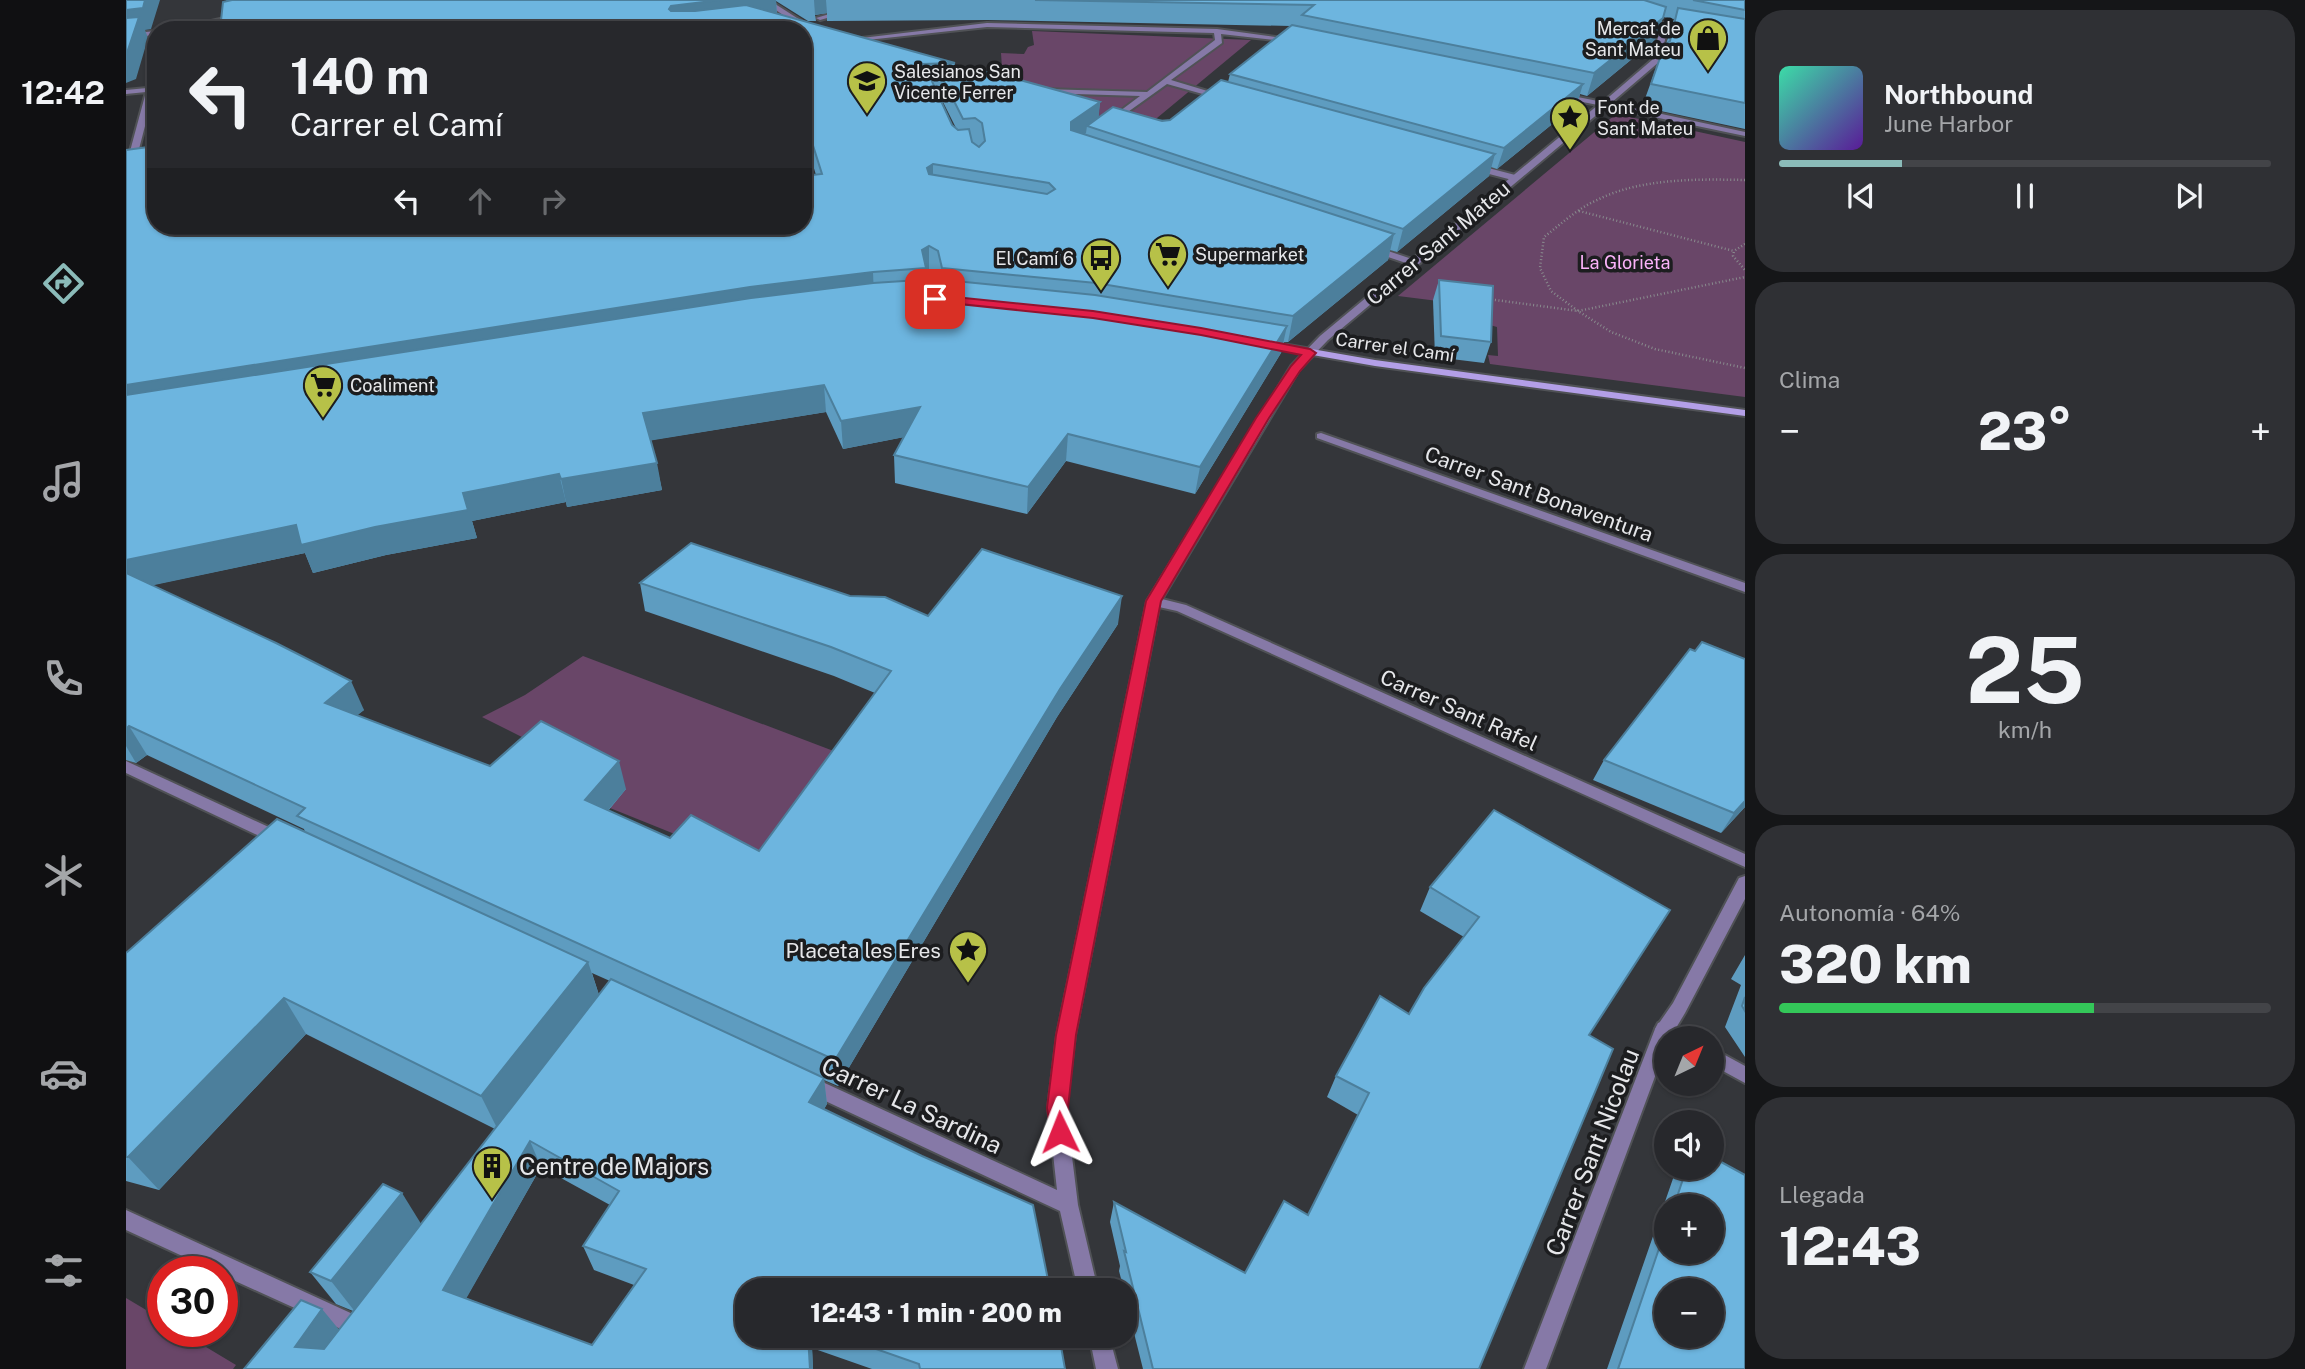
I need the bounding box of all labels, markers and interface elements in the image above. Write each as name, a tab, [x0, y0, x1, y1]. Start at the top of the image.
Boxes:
shop icon: Mercat de Sant Mateu	[1687, 17, 1729, 72]
place label: Mercat de Sant Mateu	[1585, 18, 1681, 60]
text: 140 m	[290, 47, 430, 105]
icon: left	[175, 49, 266, 140]
school or university icon: Salesianos San Vicente Ferrer	[846, 60, 888, 115]
place label: Salesianos San Vicente Ferrer	[894, 61, 1021, 103]
text: 12:42	[21, 74, 105, 111]
text: Northbound	[1884, 79, 2033, 110]
place icon: Font de Sant Mateu	[1549, 96, 1591, 151]
place label: Font de Sant Mateu	[1597, 97, 1693, 139]
text: Carrer el Camí	[290, 106, 503, 143]
text: June Harbor	[1884, 110, 2013, 137]
street label: Carrer Sant Mateu	[1361, 176, 1515, 310]
icon: previous	[1842, 177, 1880, 215]
icon: pause	[2006, 177, 2044, 215]
icon: next	[2170, 177, 2208, 215]
icon: left	[388, 182, 426, 220]
icon: ahead	[461, 182, 499, 220]
icon: right	[534, 182, 572, 220]
supermarket icon: Supermarket	[1147, 233, 1189, 288]
bus stop icon: El Camí 6	[1080, 237, 1122, 292]
place label: Supermarket	[1195, 244, 1305, 265]
place label: El Camí 6	[996, 248, 1074, 269]
park label: La Glorieta	[1580, 252, 1670, 273]
icon: directions	[39, 259, 88, 308]
pin	[905, 269, 965, 329]
icon: arrive	[916, 280, 954, 318]
street label: Carrer el Camí	[1334, 328, 1456, 366]
supermarket icon: Coaliment	[302, 364, 344, 419]
text: Clima	[1779, 366, 1840, 393]
place label: Coaliment	[350, 375, 435, 396]
text: 23°	[1978, 401, 2072, 462]
text: −	[1779, 409, 1800, 454]
text: +	[2250, 409, 2271, 454]
street label: Carrer Sant Bonaventura	[1421, 441, 1657, 547]
icon: music	[39, 457, 88, 506]
text: 25	[1965, 617, 2085, 723]
icon: phone	[39, 654, 88, 703]
street label: Carrer Sant Rafel	[1376, 664, 1542, 756]
text: km/h	[1998, 716, 2052, 743]
icon: climate	[39, 851, 88, 900]
text: Autonomía · 64%	[1779, 899, 1960, 926]
place icon: Placeta les Eres	[947, 929, 989, 984]
text: 320 km	[1779, 934, 1972, 995]
place label: Placeta les Eres	[786, 938, 941, 963]
north arrow	[1654, 1026, 1724, 1096]
map controls	[1654, 1026, 1724, 1348]
street label: Carrer Sant Nicolau	[1540, 1044, 1644, 1260]
icon: car	[39, 1049, 88, 1098]
street label: Carrer La Sardina	[817, 1051, 1007, 1159]
position arrow	[1023, 1095, 1097, 1169]
button: sound	[1654, 1110, 1724, 1180]
building icon: Centre de Majors	[471, 1145, 513, 1200]
place label: Centre de Majors	[519, 1152, 709, 1180]
text: Llegada	[1779, 1181, 1865, 1208]
button: +	[1654, 1194, 1724, 1264]
text: 12:43	[1779, 1216, 1921, 1277]
icon: filters	[39, 1246, 88, 1295]
speed limit sign: 30	[147, 1256, 238, 1347]
button: −	[1654, 1278, 1724, 1348]
text: 12:43 · 1 min · 200 m	[810, 1297, 1062, 1328]

